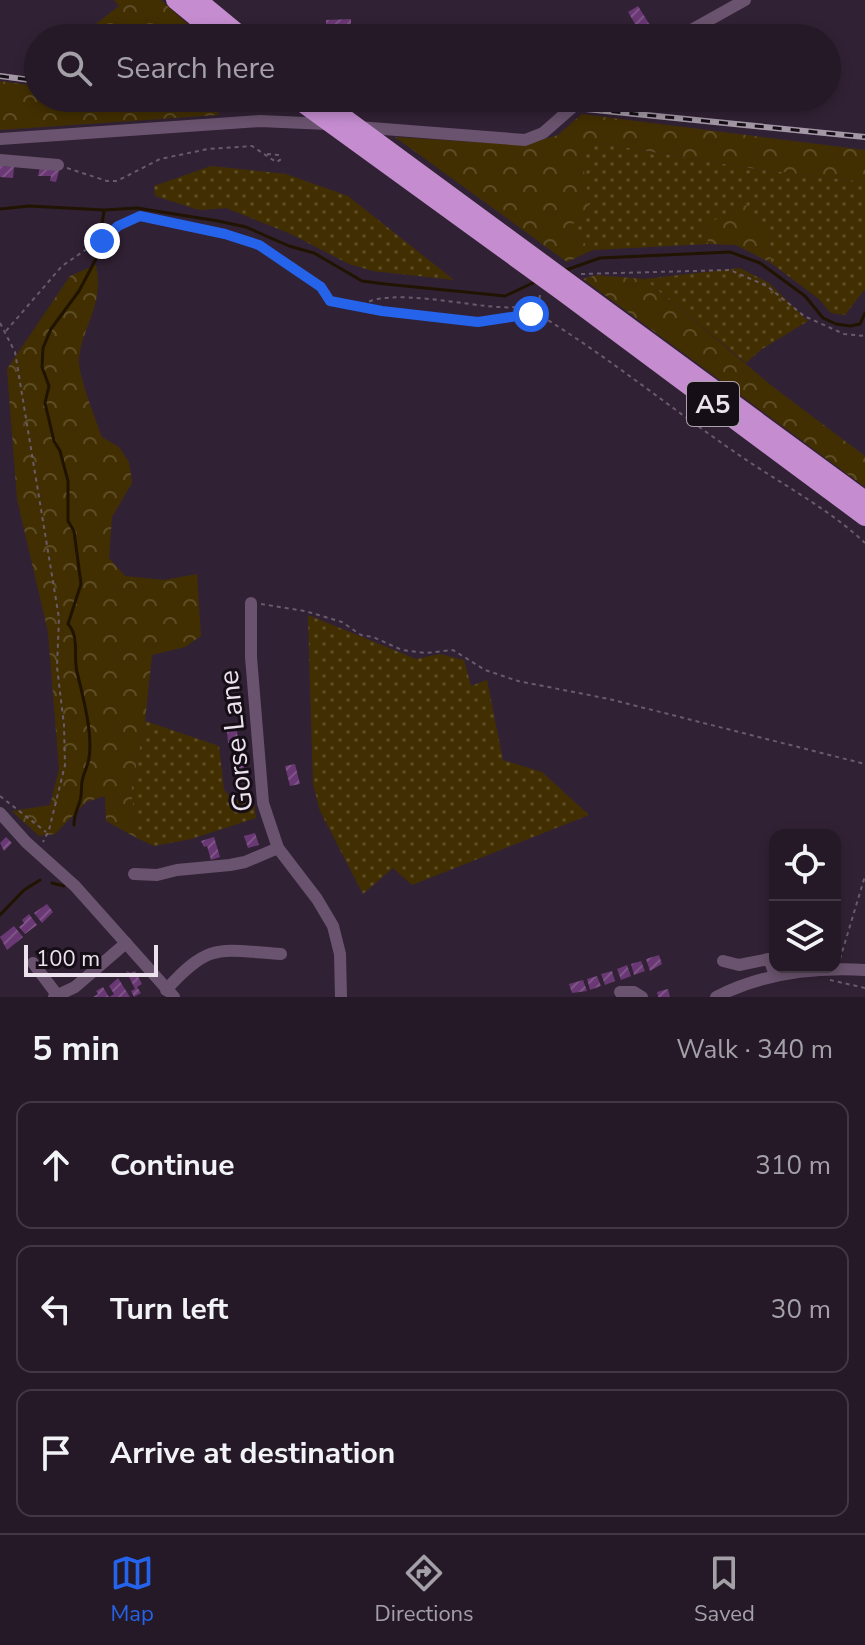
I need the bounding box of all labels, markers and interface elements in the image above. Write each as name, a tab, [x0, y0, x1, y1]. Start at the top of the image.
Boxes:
search box	[24, 24, 841, 112]
icon: search	[52, 46, 96, 90]
text: Search here	[116, 48, 275, 89]
route end	[84, 223, 120, 259]
route start	[513, 296, 549, 332]
road number: A5	[687, 382, 739, 426]
street label: Gorse Lane	[210, 668, 262, 814]
map controls	[769, 829, 841, 973]
button: locate	[769, 829, 841, 901]
button: layers	[769, 901, 841, 973]
scale bar	[24, 941, 158, 977]
text: 100 m	[36, 944, 100, 974]
text: 5 min	[32, 1026, 120, 1072]
text: Walk · 340 m	[676, 1032, 833, 1067]
icon: ahead	[34, 1143, 78, 1187]
text: Continue	[110, 1145, 235, 1186]
text: 310 m	[755, 1148, 831, 1183]
icon: left	[34, 1287, 78, 1331]
text: Turn left	[110, 1289, 228, 1330]
text: 30 m	[771, 1292, 831, 1327]
icon: arrive	[34, 1431, 78, 1475]
text: Arrive at destination	[110, 1433, 395, 1474]
tab: Map	[110, 1551, 154, 1629]
tab: Directions	[375, 1551, 474, 1629]
tab: Saved	[694, 1551, 755, 1629]

